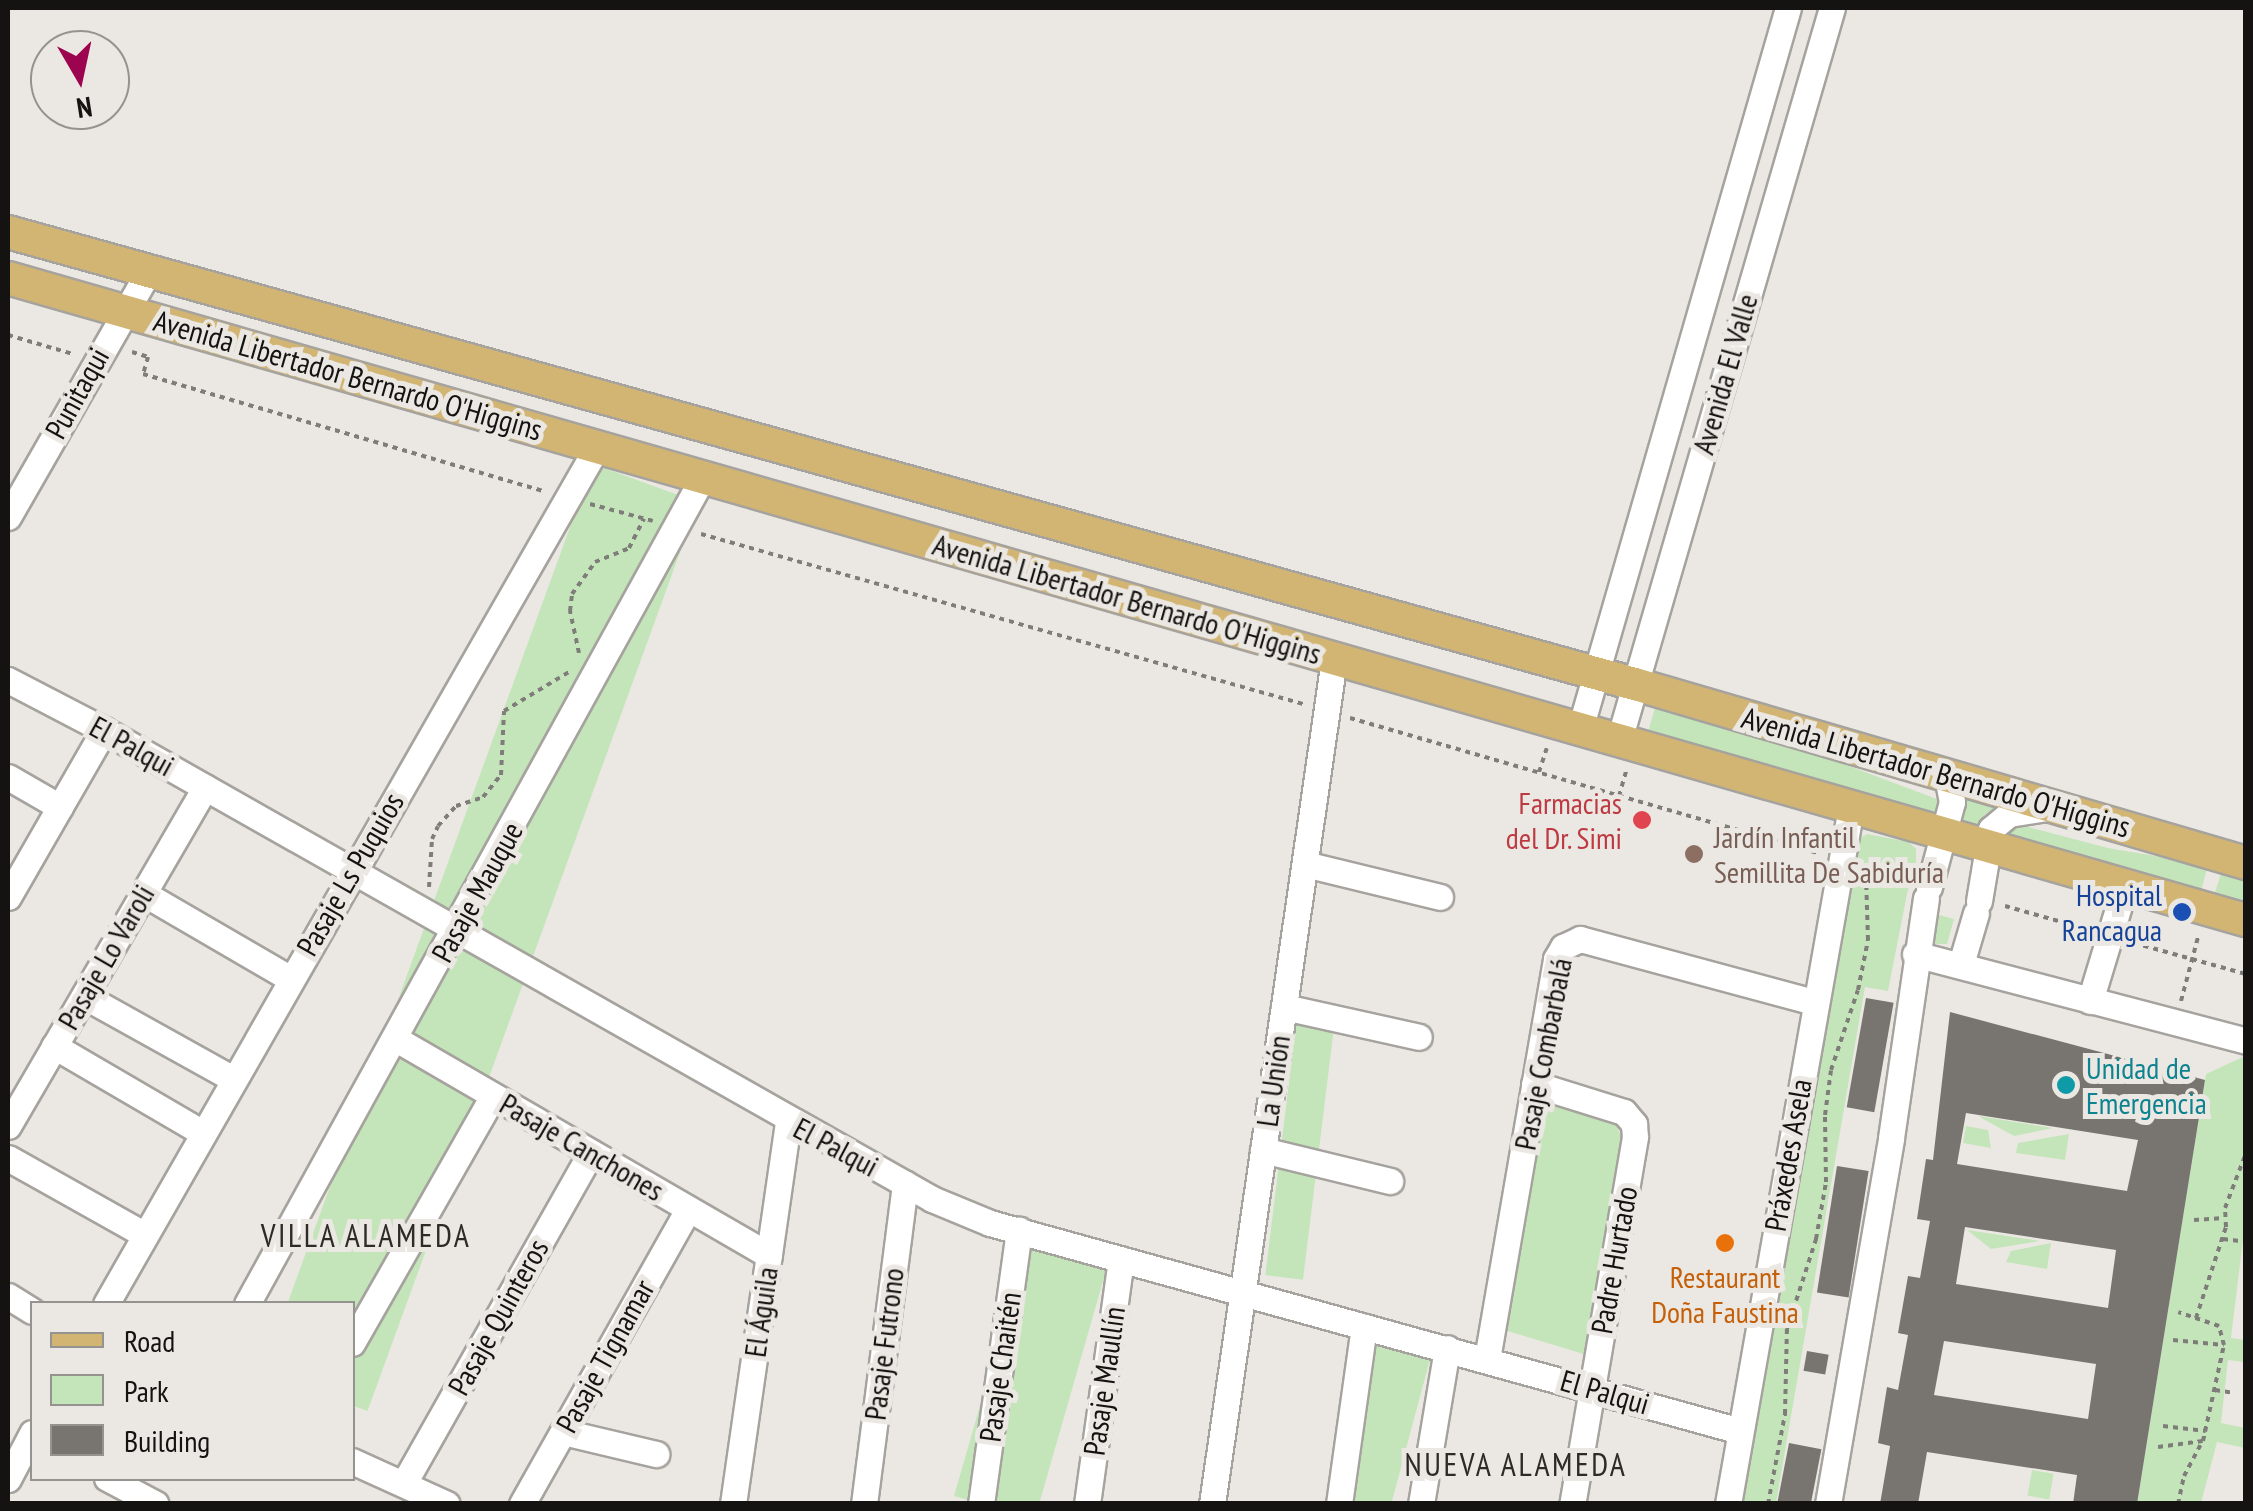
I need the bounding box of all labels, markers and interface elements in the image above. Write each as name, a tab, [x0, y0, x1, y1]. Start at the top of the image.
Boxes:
north arrow	[30, 30, 130, 130]
text: N	[74, 89, 95, 128]
street label: Avenida El Valle	[1685, 289, 1765, 459]
street label: Avenida Libertador Bernardo O'Higgins	[150, 302, 546, 448]
street label: Punitaqui	[37, 341, 117, 445]
street label: Avenida Libertador Bernardo O'Higgins	[929, 526, 1325, 672]
street label: Avenida Libertador Bernardo O'Higgins	[1738, 699, 2134, 845]
street label: El Palqui	[84, 708, 180, 784]
place label: Farmacias del Dr. Simi	[1504, 785, 1622, 856]
street label: Pasaje Ls Puquios	[289, 786, 411, 962]
marker: Farmacias del Dr. Simi	[1631, 809, 1653, 831]
street label: Pasaje Mauque	[424, 816, 530, 968]
place label: Jardín Infantil Semillita De Sabiduría	[1714, 819, 1944, 890]
marker: Jardín Infantil Semillita De Sabiduría	[1683, 843, 1705, 865]
place label: Hospital Rancagua	[2062, 877, 2162, 948]
street label: Pasaje Lo Varoli	[50, 878, 162, 1036]
marker: Hospital Rancagua	[2171, 901, 2193, 923]
street label: Pasaje Combarbalá	[1507, 955, 1579, 1153]
street label: La Unión	[1249, 1033, 1297, 1129]
place label: Unidad de Emergencia	[2086, 1050, 2207, 1120]
marker: Unidad de Emergencia	[2055, 1074, 2077, 1096]
street label: Práxedes Asela	[1757, 1076, 1819, 1234]
street label: Pasaje Canchones	[494, 1086, 670, 1208]
street label: El Palqui	[788, 1110, 884, 1184]
street label: Padre Hurtado	[1583, 1184, 1645, 1336]
district label: VILLA ALAMEDA	[260, 1216, 472, 1254]
marker: Restaurant Doña Faustina	[1714, 1232, 1736, 1254]
street label: Pasaje Quinteros	[440, 1233, 556, 1401]
place label: Restaurant Doña Faustina	[1651, 1259, 1799, 1330]
street label: El Águila	[737, 1264, 785, 1360]
street label: Pasaje Futrono	[857, 1266, 911, 1422]
street label: Pasaje Tignamar	[548, 1273, 662, 1439]
street label: Pasaje Chaitén	[972, 1290, 1028, 1444]
legend	[30, 1301, 355, 1481]
street label: Pasaje Maullín	[1076, 1304, 1132, 1458]
text: Road	[124, 1321, 175, 1360]
street label: El Palqui	[1557, 1362, 1653, 1422]
text: Park	[124, 1371, 169, 1410]
text: Building	[124, 1421, 210, 1460]
district label: NUEVA ALAMEDA	[1404, 1445, 1628, 1483]

